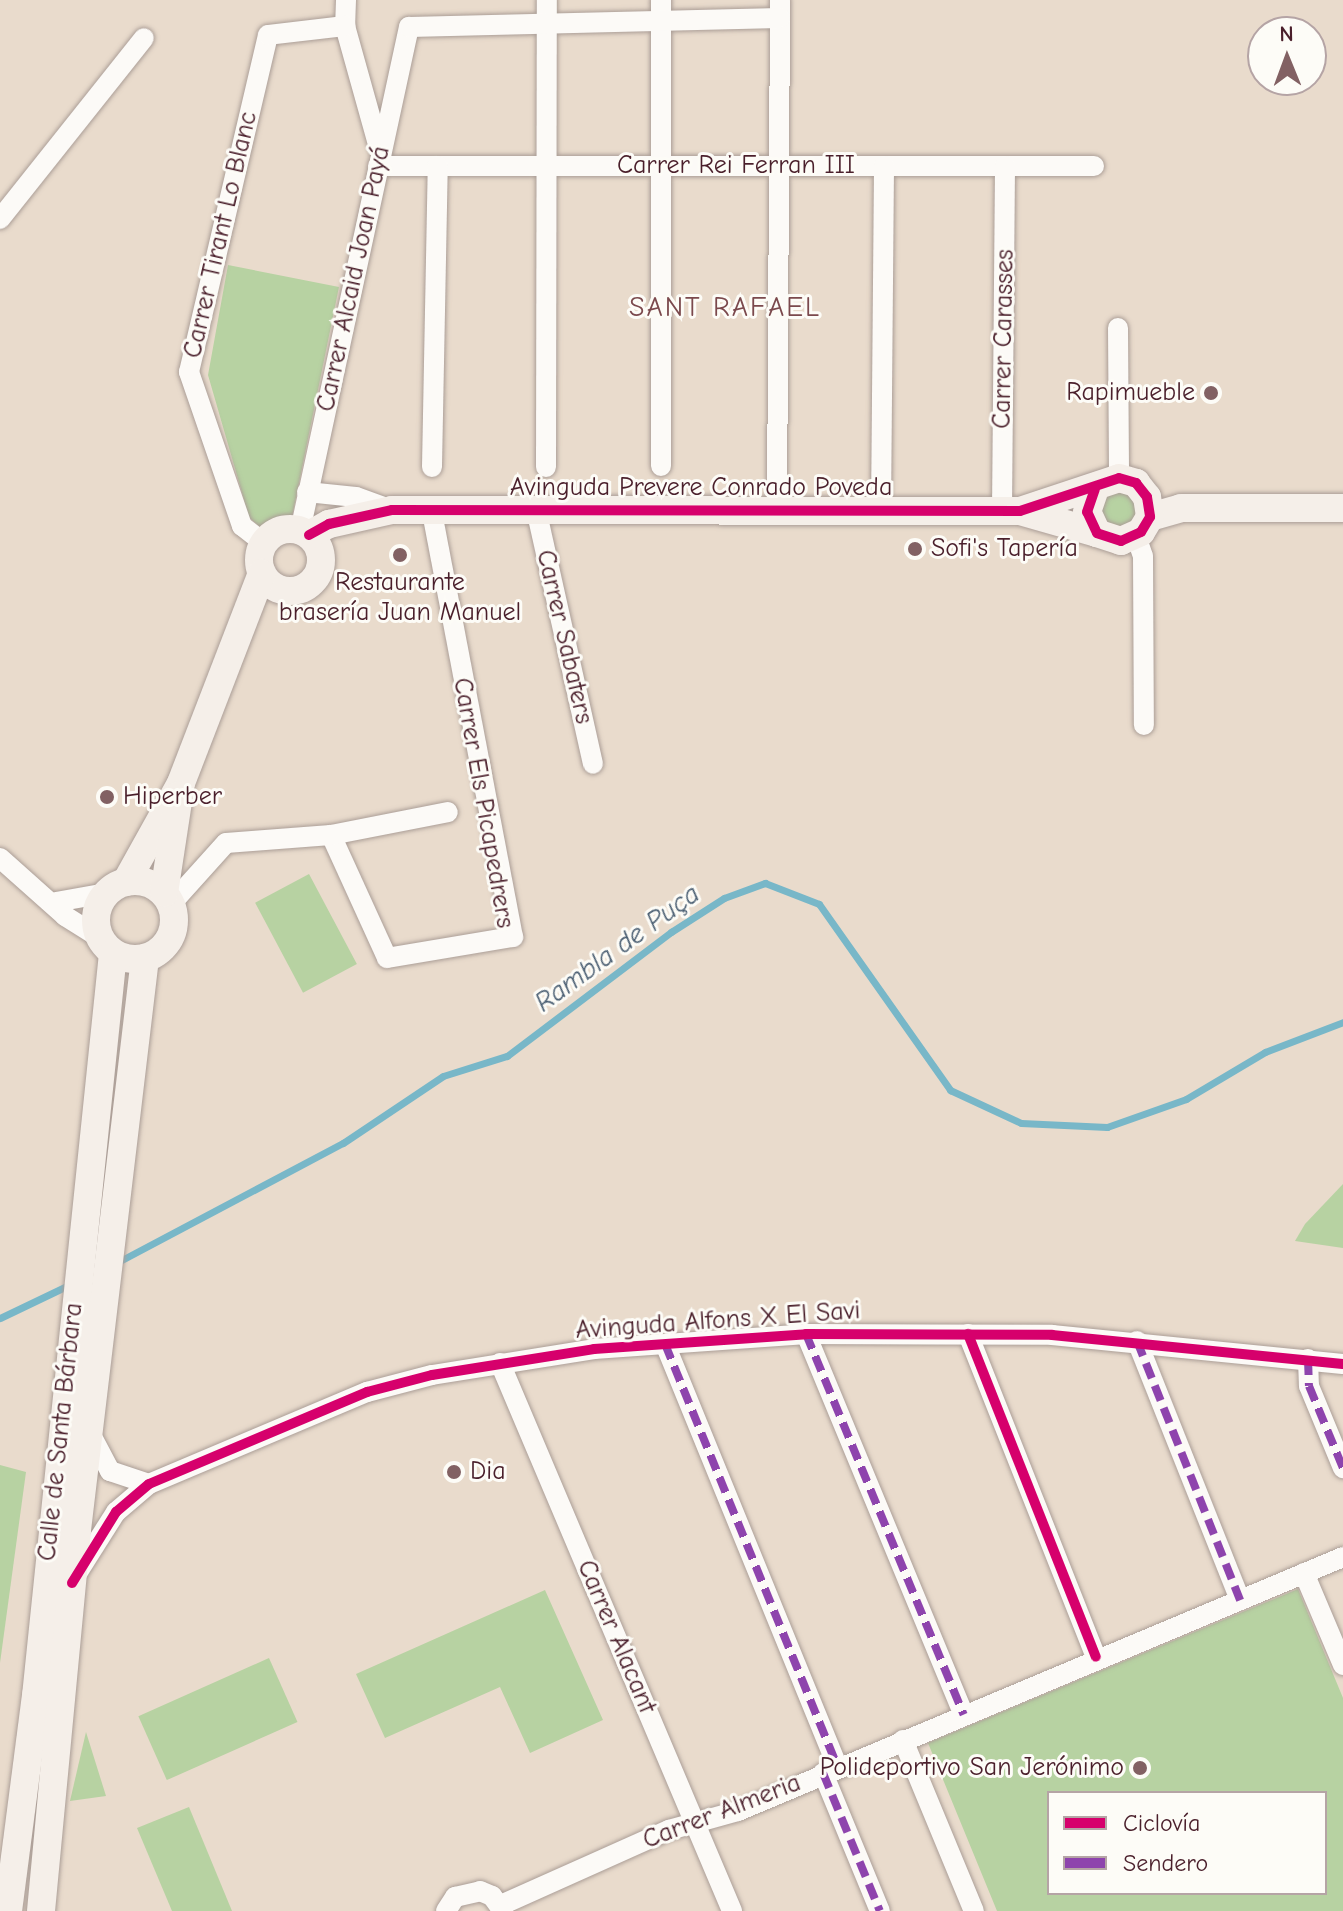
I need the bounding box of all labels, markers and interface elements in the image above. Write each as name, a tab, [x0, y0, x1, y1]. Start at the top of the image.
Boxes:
north arrow	[1247, 16, 1327, 96]
text: N	[1279, 21, 1294, 47]
street label: Carrer Tirant Lo Blanc	[177, 109, 265, 361]
street label: Carrer Alcaid Joan Payá	[311, 144, 397, 414]
street label: Carrer Rei Ferran III	[617, 150, 855, 182]
street label: Carrer Carasses	[987, 249, 1021, 429]
district label: SANT RAFAEL	[629, 290, 821, 324]
place label: Rapimueble	[1066, 377, 1195, 409]
marker: Rapimueble	[1202, 384, 1220, 402]
street label: Avinguda Prevere Conrado Poveda	[510, 472, 892, 504]
place label: Sofi's Tapería	[931, 533, 1078, 565]
marker: Sofi's Tapería	[906, 540, 924, 558]
marker: Restaurante brasería Juan Manuel	[391, 546, 409, 564]
street label: Carrer Sabaters	[529, 547, 599, 727]
place label: Restaurante brasería Juan Manuel	[279, 567, 521, 628]
street label: Carrer Els Picapedrers	[446, 675, 520, 931]
place label: Hiperber	[123, 781, 222, 813]
marker: Hiperber	[98, 788, 116, 806]
water label: Rambla de Puça	[528, 877, 706, 1019]
street label: Avinguda Alfons X El Savi	[575, 1295, 861, 1347]
street label: Calle de Santa Bárbara	[32, 1301, 90, 1563]
place label: Dia	[470, 1456, 506, 1488]
marker: Dia	[445, 1463, 463, 1481]
street label: Carrer Alacant	[570, 1556, 662, 1718]
place label: Polideportivo San Jerónimo	[820, 1752, 1124, 1784]
marker: Polideportivo San Jerónimo	[1131, 1759, 1149, 1777]
street label: Carrer Almeria	[639, 1768, 805, 1856]
legend	[1047, 1791, 1327, 1895]
text: Ciclovía	[1123, 1809, 1200, 1837]
text: Sendero	[1123, 1849, 1208, 1877]

